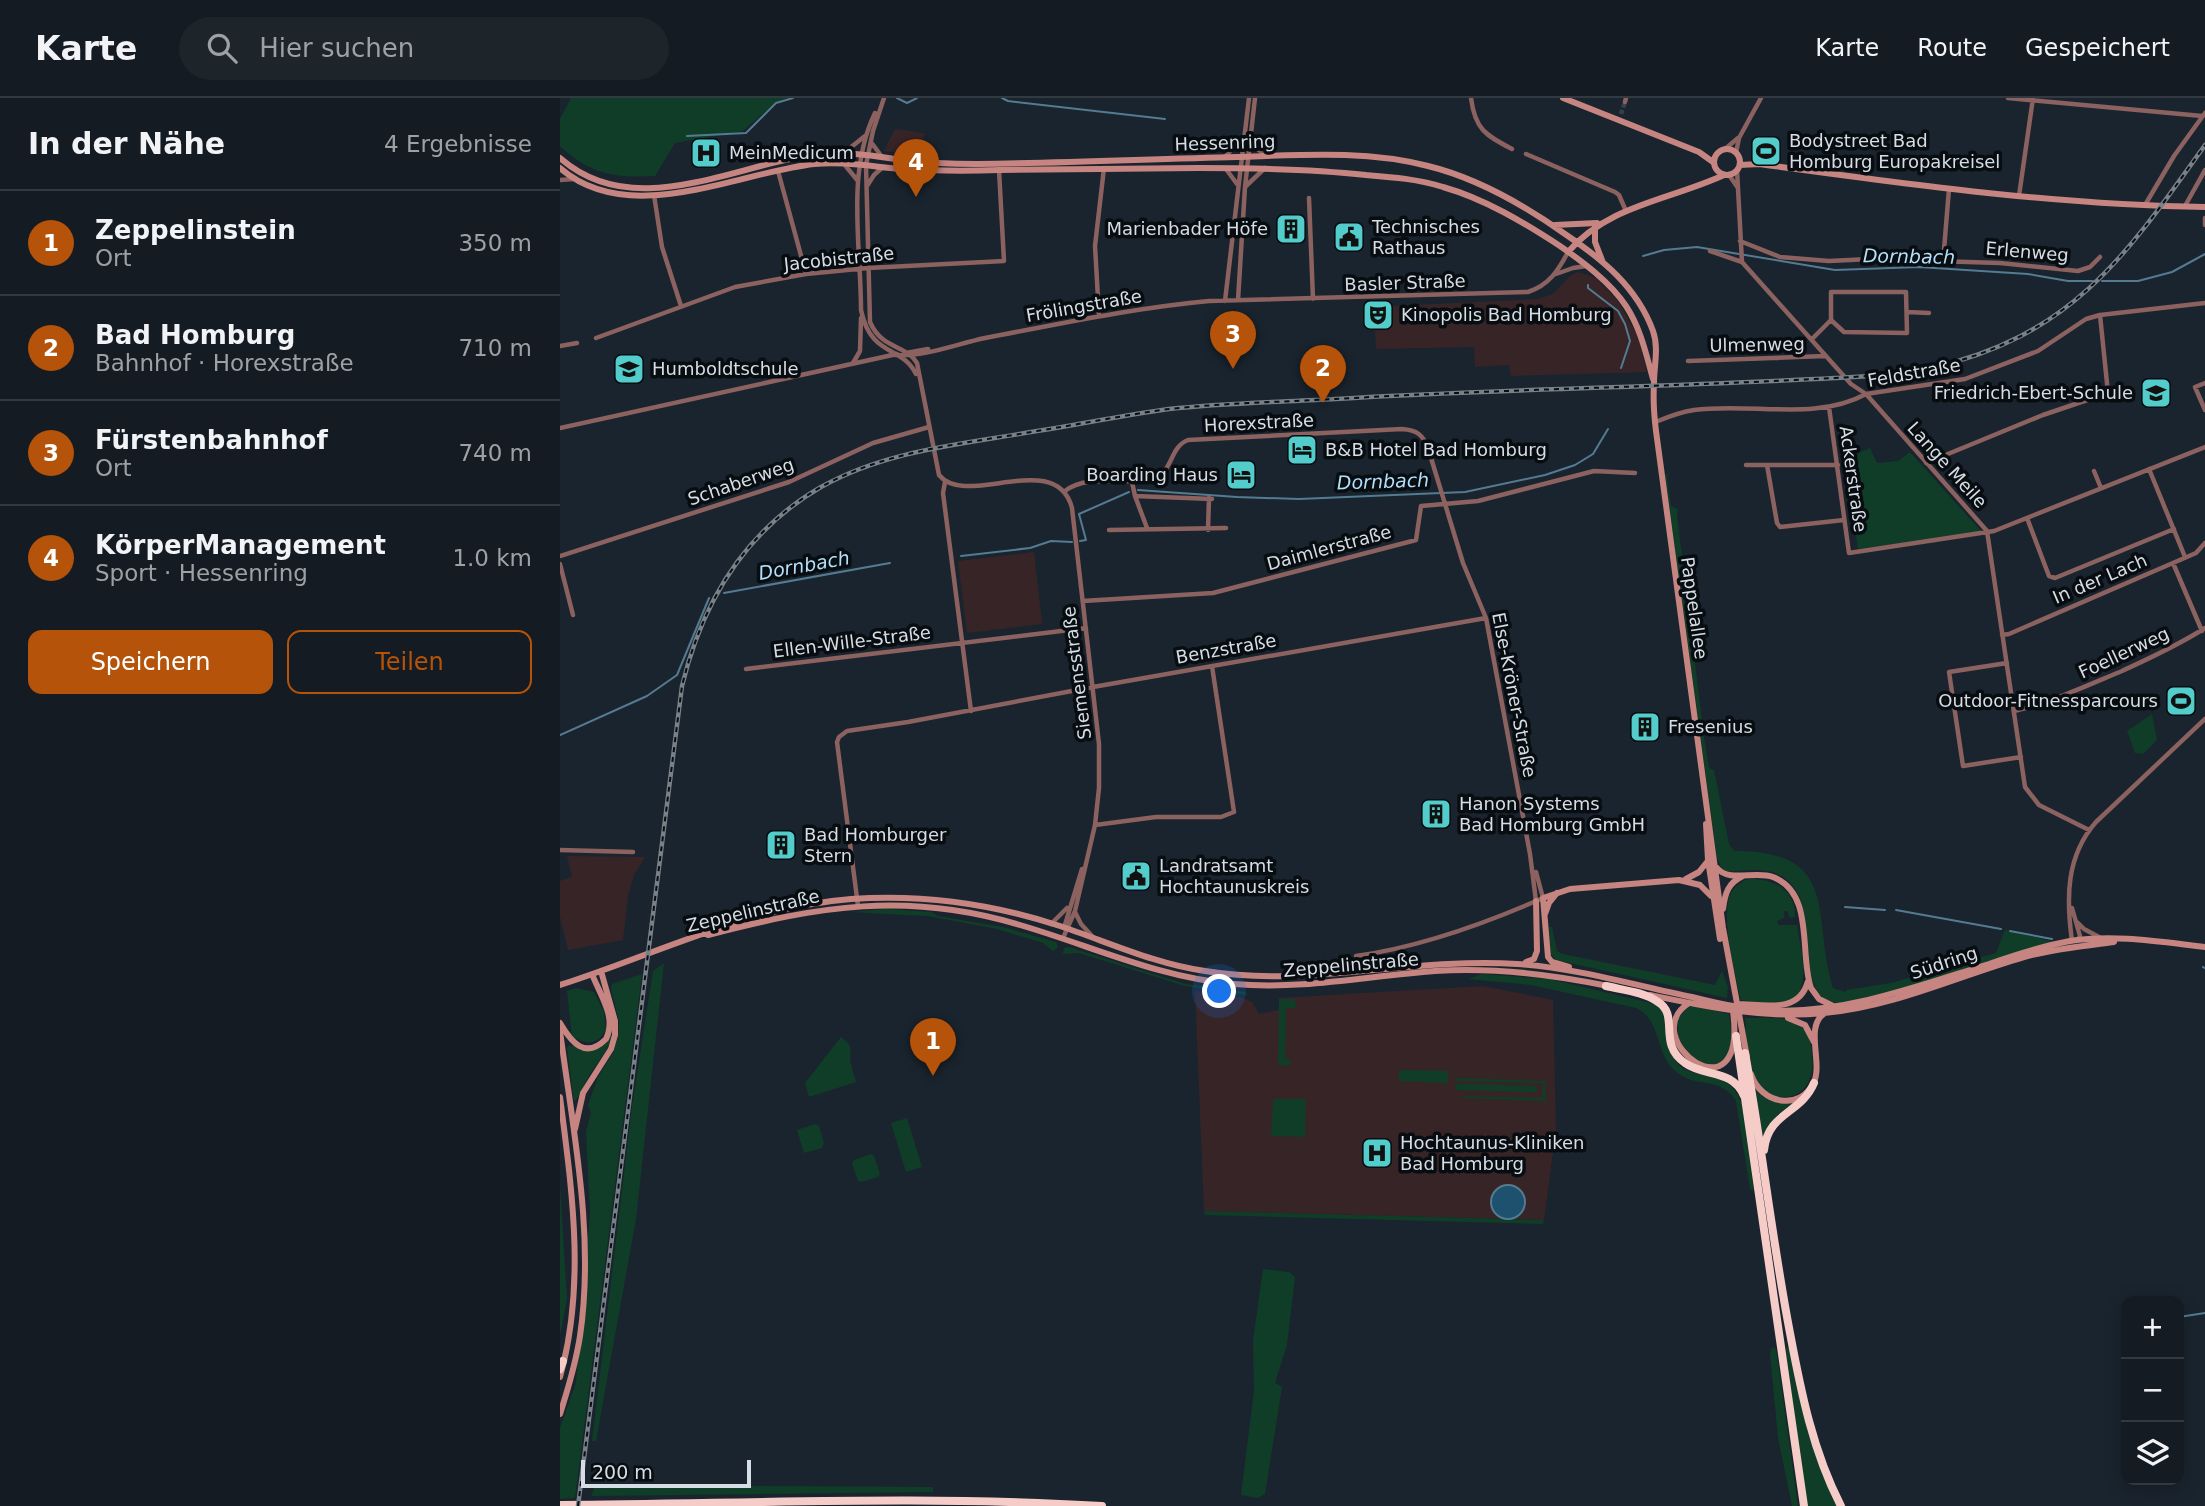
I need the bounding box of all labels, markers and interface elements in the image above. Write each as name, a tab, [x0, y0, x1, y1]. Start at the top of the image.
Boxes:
search box	[179, 17, 669, 80]
text: Karte	[35, 29, 137, 68]
icon: search	[203, 29, 241, 67]
text: Hier suchen	[259, 33, 414, 63]
text: Karte	[1815, 34, 1879, 62]
text: Route	[1917, 34, 1987, 62]
text: Gespeichert	[2025, 34, 2170, 62]
text: In der Nähe	[28, 126, 225, 161]
street label: Hessenring	[1174, 130, 1276, 155]
place label: Bodystreet Bad Homburg Europakreisel	[1789, 130, 2000, 172]
text: 4 Ergebnisse	[384, 131, 532, 157]
sports icon: Bodystreet Bad Homburg Europakreisel	[1749, 134, 1783, 168]
hospital icon: MeinMedicum	[689, 136, 723, 170]
pin: 4	[893, 139, 939, 197]
place label: MeinMedicum	[729, 142, 854, 163]
building icon: Marienbader Höfe	[1274, 212, 1308, 246]
text: Zeppelinstein	[95, 215, 296, 245]
place label: Technisches Rathaus	[1371, 216, 1480, 258]
place label: Marienbader Höfe	[1107, 218, 1268, 239]
public building icon: Technisches Rathaus	[1332, 220, 1366, 254]
text: 1	[43, 230, 59, 256]
text: 350 m	[458, 230, 532, 256]
street label: Erlenweg	[1985, 237, 2070, 266]
street label: Jacobistraße	[782, 242, 895, 275]
water label: Dornbach	[1863, 244, 1955, 268]
text: Ort	[95, 245, 132, 271]
street label: Basler Straße	[1344, 270, 1466, 295]
street label: Frölingstraße	[1024, 285, 1143, 326]
theatre icon: Kinopolis Bad Homburg	[1361, 298, 1395, 332]
place label: Kinopolis Bad Homburg	[1401, 304, 1612, 325]
pin: 3	[1210, 311, 1256, 369]
text: Bad Homburg	[95, 320, 295, 350]
street label: Ulmenweg	[1709, 333, 1805, 356]
text: 2	[43, 335, 59, 361]
text: 710 m	[458, 335, 532, 361]
pin: 2	[1300, 345, 1346, 403]
text: Bahnhof · Horexstraße	[95, 350, 354, 376]
school or university icon: Humboldtschule	[612, 352, 646, 386]
street label: Feldstraße	[1866, 354, 1962, 391]
place label: Humboldtschule	[652, 358, 799, 379]
school or university icon: Friedrich-Ebert-Schule	[2139, 376, 2173, 410]
place label: Friedrich-Ebert-Schule	[1934, 382, 2133, 403]
street label: Horexstraße	[1203, 409, 1315, 436]
street label: Lange Meile	[1903, 417, 1991, 512]
street label: Ackerstraße	[1836, 424, 1871, 534]
text: Fürstenbahnhof	[95, 425, 328, 455]
hotel icon: B&B Hotel Bad Homburg	[1285, 433, 1319, 467]
place label: B&B Hotel Bad Homburg	[1325, 439, 1547, 460]
text: 3	[43, 440, 59, 466]
text: 740 m	[458, 440, 532, 466]
street label: Schaberweg	[685, 454, 797, 510]
text: Ort	[95, 455, 132, 481]
hotel icon: Boarding Haus	[1224, 458, 1258, 492]
place label: Boarding Haus	[1086, 464, 1218, 485]
water label: Dornbach	[1336, 468, 1430, 494]
street label: Daimlerstraße	[1264, 521, 1393, 574]
text: KörperManagement	[95, 530, 386, 560]
text: 4	[43, 545, 59, 571]
text: 1.0 km	[452, 545, 532, 571]
water label: Dornbach	[757, 546, 851, 584]
street label: In der Lach	[2049, 549, 2150, 608]
street label: Pappelallee	[1677, 555, 1712, 660]
text: Sport · Hessenring	[95, 560, 308, 586]
street label: Siemensstraße	[1058, 605, 1095, 741]
street label: Else-Kröner-Straße	[1488, 611, 1541, 779]
street label: Ellen-Wille-Straße	[772, 621, 932, 662]
street label: Foellerweg	[2075, 622, 2172, 683]
street label: Benzstraße	[1174, 629, 1278, 668]
button: Speichern	[28, 630, 273, 694]
button: Teilen	[287, 630, 532, 694]
sports icon: Outdoor-Fitnessparcours	[2164, 684, 2198, 718]
place label: Outdoor-Fitnessparcours	[1938, 690, 2158, 711]
building icon: Fresenius	[1628, 710, 1662, 744]
place label: Fresenius	[1668, 716, 1753, 737]
place label: Hanon Systems Bad Homburg GmbH	[1459, 793, 1645, 835]
building icon: Hanon Systems Bad Homburg GmbH	[1419, 797, 1453, 831]
place label: Bad Homburger Stern	[804, 824, 947, 866]
building icon: Bad Homburger Stern	[764, 828, 798, 862]
place label: Landratsamt Hochtaunuskreis	[1159, 855, 1309, 897]
public building icon: Landratsamt Hochtaunuskreis	[1119, 859, 1153, 893]
street label: Zeppelinstraße	[684, 885, 822, 936]
street label: Südring	[1908, 942, 1980, 983]
street label: Zeppelinstraße	[1282, 948, 1420, 981]
your location	[1202, 974, 1236, 1008]
pin: 1	[910, 1018, 956, 1076]
place label: Hochtaunus-Kliniken Bad Homburg	[1400, 1132, 1585, 1174]
hospital icon: Hochtaunus-Kliniken Bad Homburg	[1360, 1136, 1394, 1170]
map controls	[2121, 1296, 2184, 1485]
button: +	[2121, 1296, 2184, 1359]
button: −	[2121, 1359, 2184, 1422]
button: layers	[2121, 1422, 2184, 1485]
scale bar	[581, 1457, 751, 1489]
text: 200 m	[592, 1461, 653, 1483]

